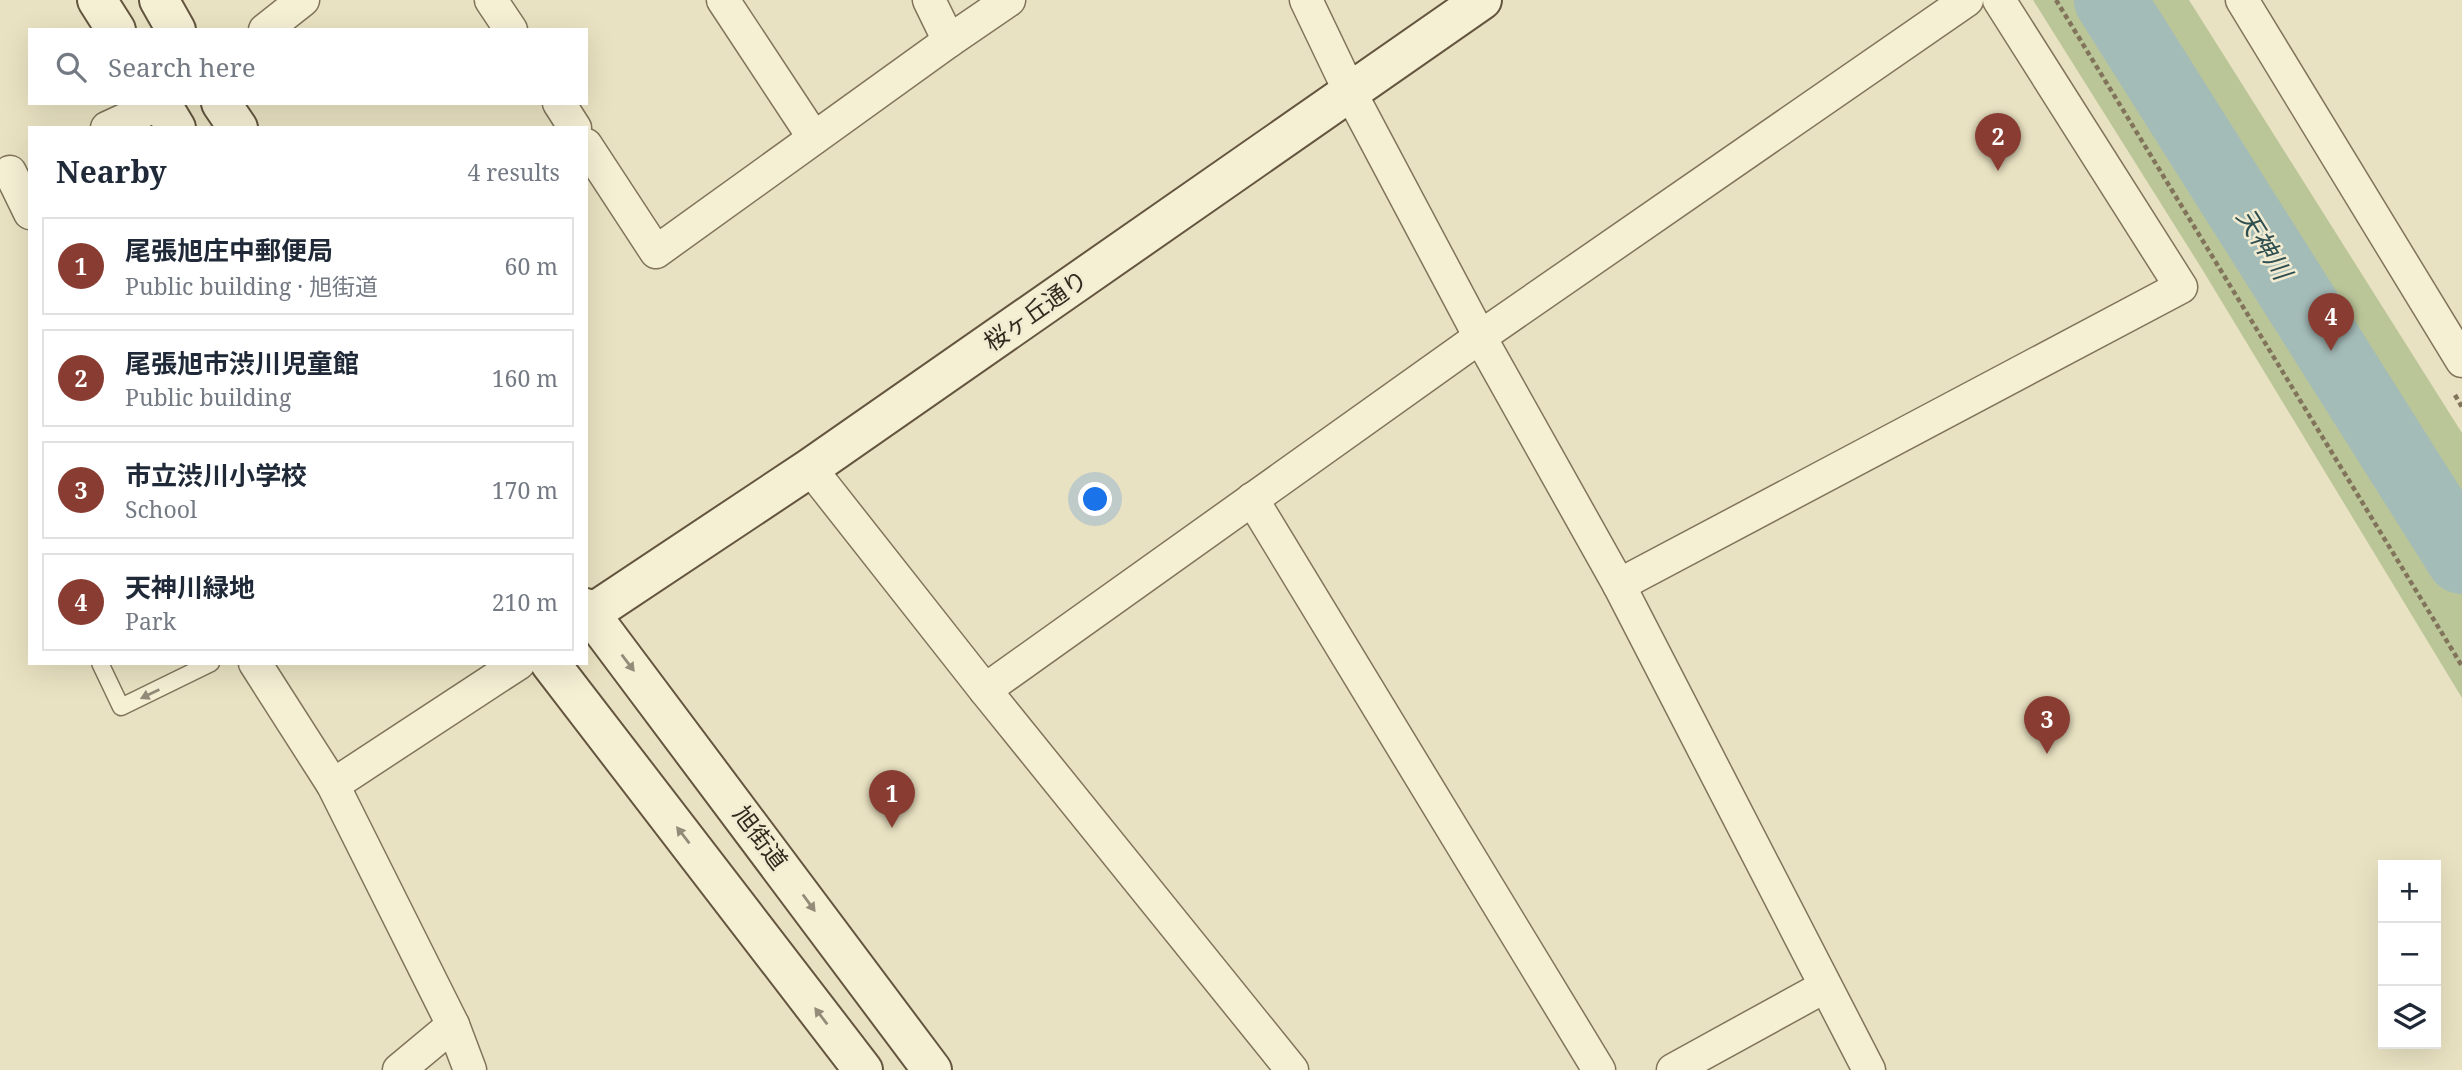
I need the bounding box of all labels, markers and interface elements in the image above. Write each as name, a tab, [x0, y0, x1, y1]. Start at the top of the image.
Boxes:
search box	[28, 28, 588, 105]
icon: search	[52, 48, 90, 86]
text: Search here	[108, 49, 256, 85]
pin: 2	[1975, 113, 2021, 171]
text: Nearby	[56, 151, 167, 192]
text: 4 results	[467, 156, 560, 188]
water label: 天神川	[2229, 201, 2302, 289]
text: 尾張旭庄中郵便局	[125, 232, 333, 268]
text: 1	[75, 250, 88, 282]
text: 60 m	[505, 250, 558, 282]
street label: 桜ヶ丘通り	[977, 262, 1094, 358]
text: Public building · 旭街道	[125, 270, 378, 302]
pin: 4	[2308, 293, 2354, 351]
text: 尾張旭市渋川児童館	[125, 345, 359, 381]
text: 2	[75, 362, 88, 394]
text: 160 m	[492, 362, 558, 394]
text: Public building	[125, 381, 291, 413]
text: 市立渋川小学校	[125, 457, 307, 493]
text: 3	[75, 474, 88, 506]
text: 170 m	[492, 474, 558, 506]
your location	[1078, 482, 1112, 516]
text: School	[125, 493, 197, 525]
text: 天神川緑地	[125, 569, 255, 605]
text: 4	[75, 586, 88, 618]
text: 210 m	[492, 586, 558, 618]
text: Park	[125, 605, 176, 637]
one-way arrow	[620, 653, 635, 671]
one-way arrow	[140, 688, 160, 699]
pin: 3	[2024, 696, 2070, 754]
pin: 1	[869, 770, 915, 828]
street label: 旭街道	[726, 798, 796, 876]
one-way arrow	[675, 827, 690, 845]
map controls	[2378, 860, 2441, 1049]
button: +	[2378, 860, 2441, 923]
one-way arrow	[801, 894, 815, 912]
button: −	[2378, 923, 2441, 986]
button: layers	[2378, 986, 2441, 1049]
one-way arrow	[815, 1007, 829, 1025]

